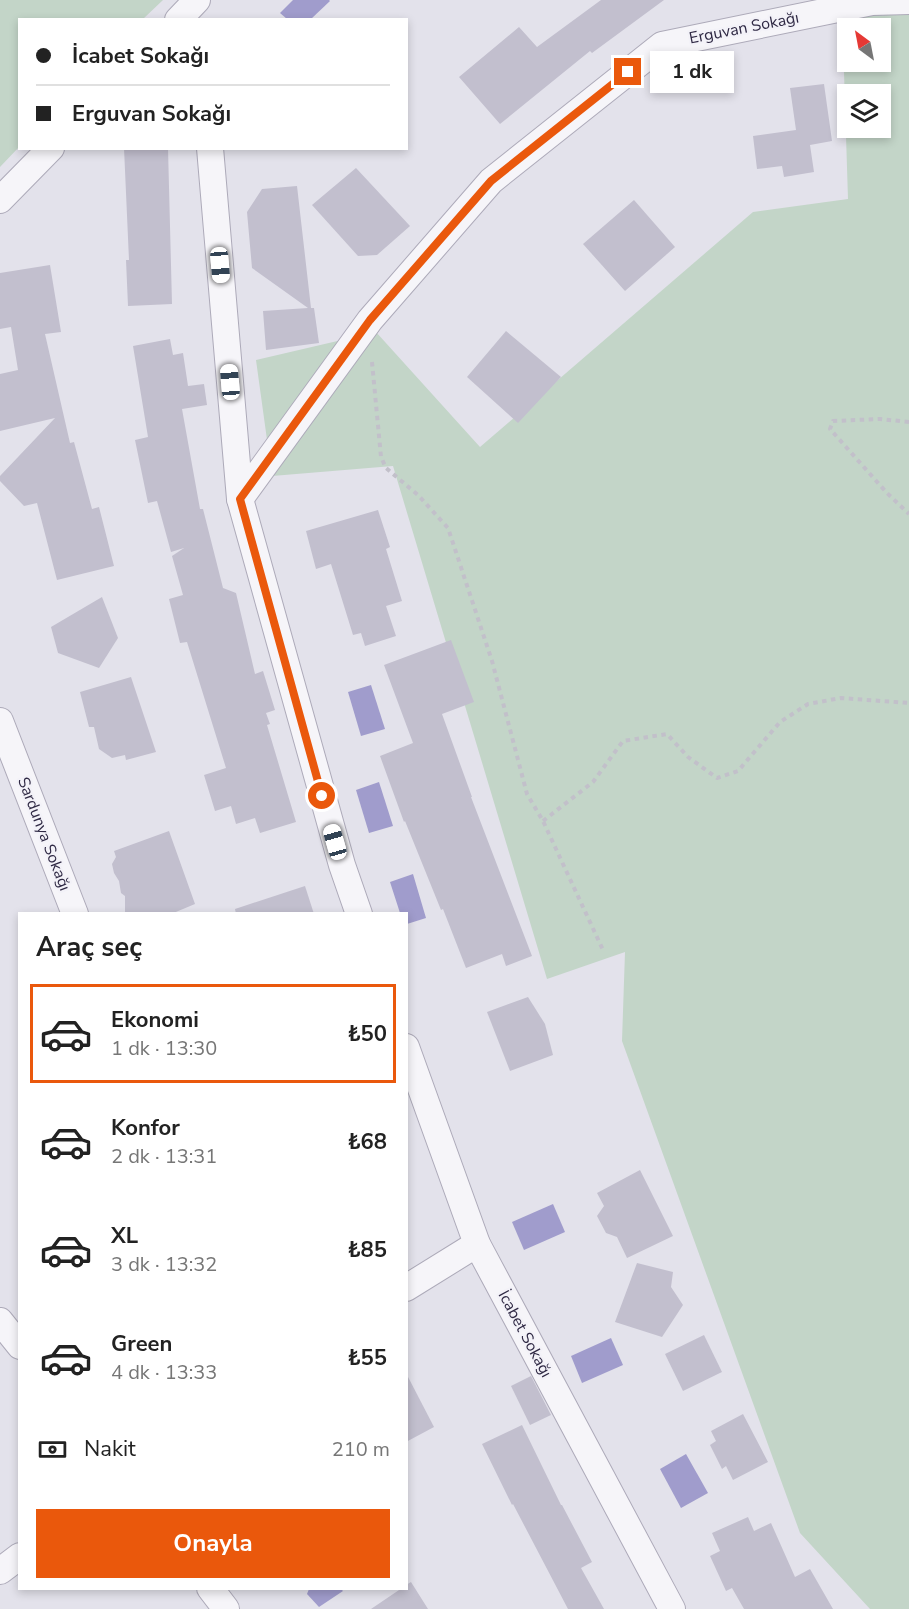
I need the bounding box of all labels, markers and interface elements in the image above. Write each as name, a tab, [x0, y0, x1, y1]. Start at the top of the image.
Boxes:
street label: Erguvan Sokağı	[687, 7, 801, 49]
north arrow	[837, 18, 891, 72]
map controls	[837, 18, 891, 138]
text: İcabet Sokağı	[72, 41, 209, 71]
callout: 1 dk	[649, 51, 733, 93]
route end	[614, 58, 641, 85]
text: 1 dk	[672, 58, 712, 85]
button: layers	[837, 84, 891, 138]
text: Erguvan Sokağı	[72, 99, 231, 129]
car	[209, 246, 231, 284]
car	[219, 363, 241, 401]
street label: Sardunya Sokağı	[12, 774, 76, 894]
route start	[308, 782, 335, 809]
car	[321, 822, 349, 862]
text: Araç seç	[36, 929, 142, 966]
text: Ekonomi	[111, 1005, 199, 1035]
icon: car	[39, 1007, 93, 1061]
text: ₺50	[347, 1019, 387, 1049]
text: 1 dk · 13:30	[111, 1035, 217, 1062]
text: Konfor	[111, 1113, 180, 1143]
icon: car	[39, 1115, 93, 1169]
text: ₺68	[347, 1127, 387, 1157]
text: 2 dk · 13:31	[111, 1143, 217, 1170]
text: XL	[111, 1221, 138, 1251]
icon: car	[39, 1223, 93, 1277]
text: ₺85	[347, 1235, 387, 1265]
text: 3 dk · 13:32	[111, 1251, 217, 1278]
street label: İcabet Sokağı	[493, 1287, 557, 1381]
text: Green	[111, 1329, 172, 1359]
icon: car	[39, 1331, 93, 1385]
text: ₺55	[347, 1343, 387, 1373]
text: 4 dk · 13:33	[111, 1359, 217, 1386]
icon: cash	[36, 1433, 69, 1466]
text: Nakit	[84, 1434, 136, 1464]
text: 210 m	[332, 1436, 390, 1463]
button: Onayla	[36, 1509, 390, 1578]

